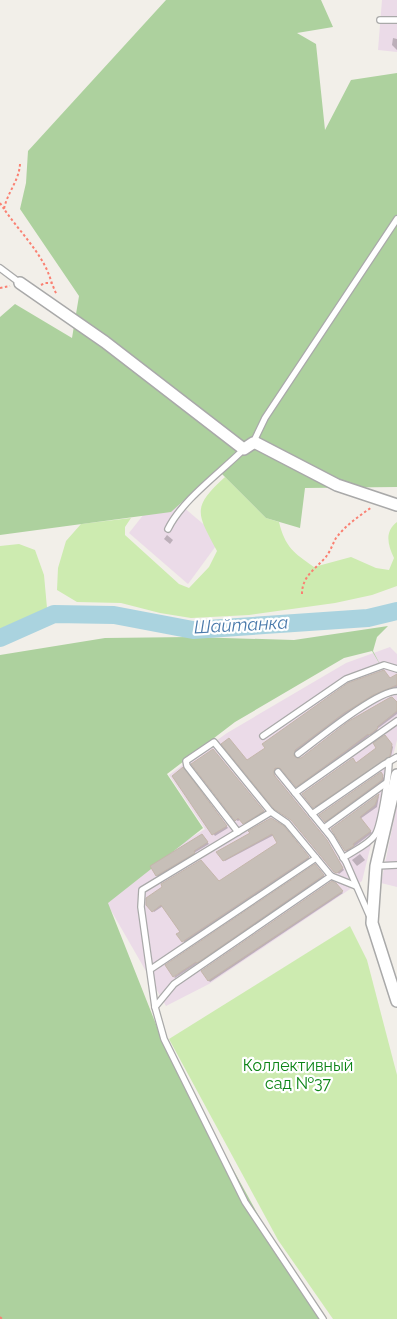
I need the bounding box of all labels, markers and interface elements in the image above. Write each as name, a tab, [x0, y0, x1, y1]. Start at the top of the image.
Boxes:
water label: Шайтанка	[193, 612, 289, 637]
park label: Коллективный сад №37	[243, 1056, 353, 1093]

